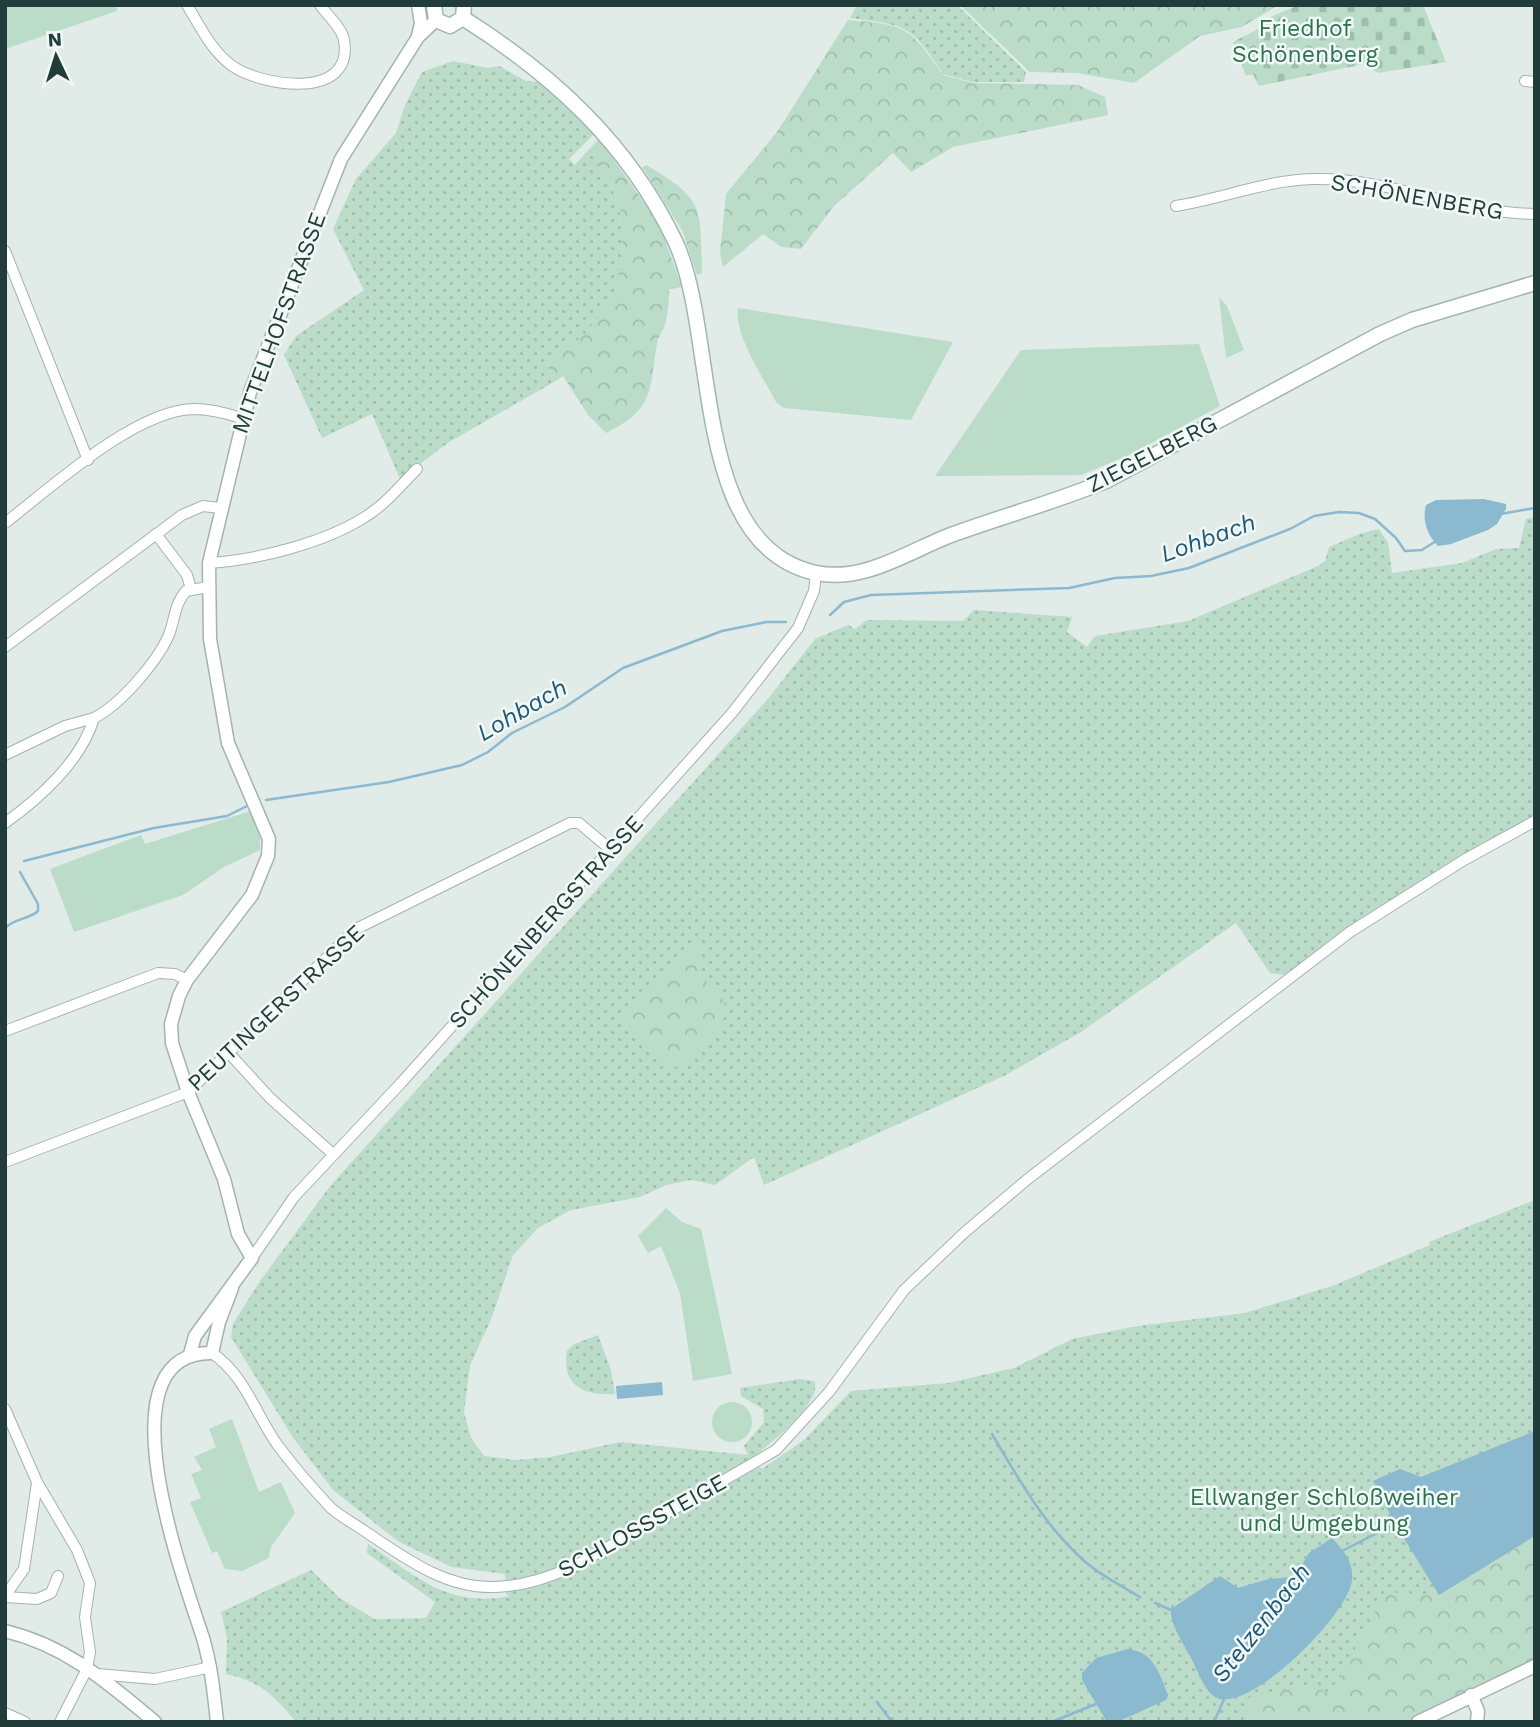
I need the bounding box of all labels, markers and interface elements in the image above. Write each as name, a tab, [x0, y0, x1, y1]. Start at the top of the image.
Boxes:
park label: Friedhof Schönenberg	[1232, 15, 1379, 68]
north arrow	[21, 21, 91, 91]
text: N	[47, 28, 63, 52]
street label: SCHÖNENBERG	[1329, 169, 1505, 225]
street label: MITTELHOFSTRASSE	[226, 209, 332, 437]
street label: ZIEGELBERG	[1083, 410, 1221, 498]
water label: Lohbach	[1157, 508, 1259, 568]
water label: Lohbach	[472, 673, 572, 747]
street label: SCHÖNENBERGSTRASSE	[443, 810, 649, 1034]
street label: PEUTINGERSTRASSE	[182, 919, 370, 1097]
street label: SCHLOSSSTEIGE	[553, 1469, 731, 1583]
park label: Ellwanger Schloßweiher und Umgebung	[1190, 1484, 1458, 1537]
water label: Stelzenbach	[1206, 1558, 1316, 1688]

